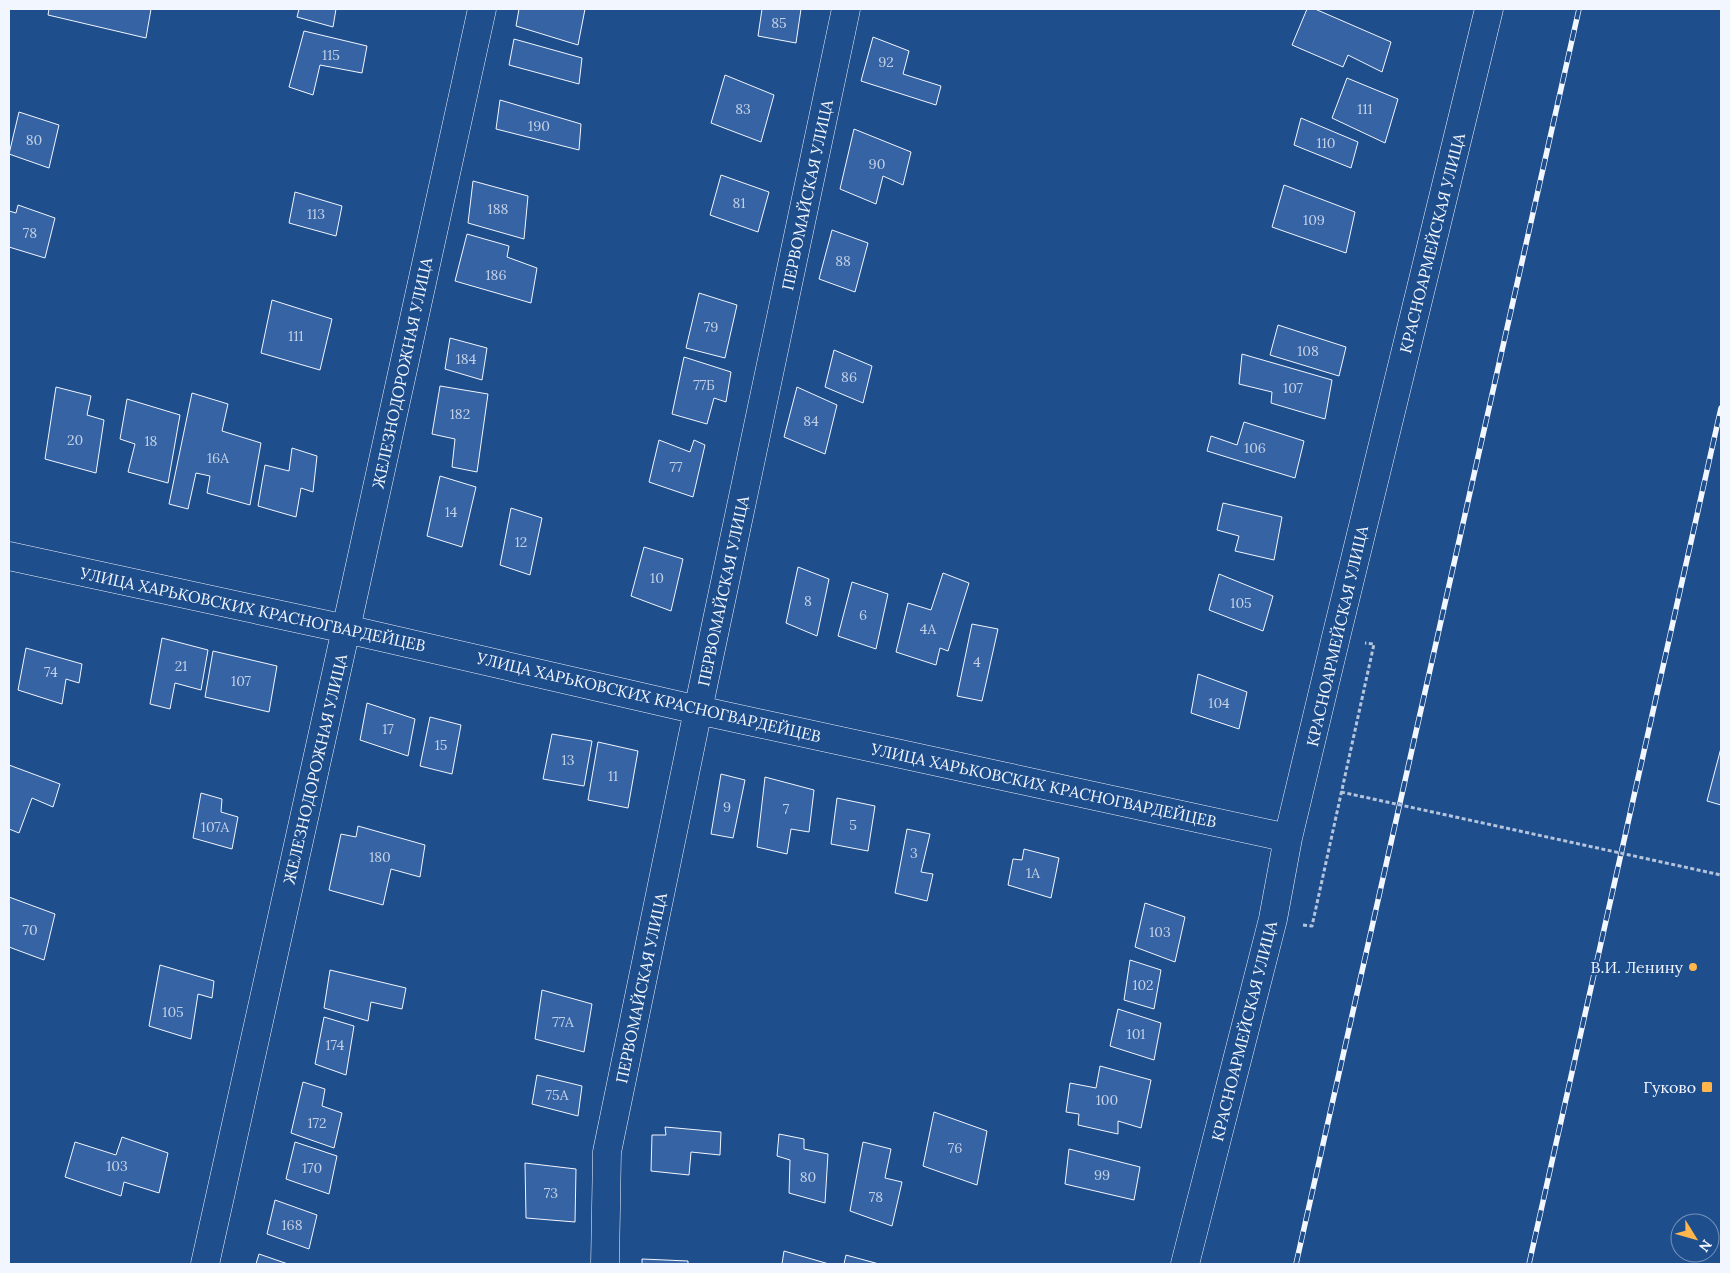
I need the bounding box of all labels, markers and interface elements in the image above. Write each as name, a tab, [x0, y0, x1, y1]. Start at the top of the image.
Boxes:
house number: 85	[771, 14, 787, 32]
house number: 115	[322, 46, 340, 64]
house number: 92	[878, 53, 894, 71]
street label: ПЕРВОМАЙСКАЯ УЛИЦА	[777, 97, 837, 292]
house number: 83	[735, 100, 751, 118]
house number: 111	[1357, 100, 1373, 118]
house number: 190	[528, 117, 550, 135]
street label: КРАСНОАРМЕЙСКАЯ УЛИЦА	[1395, 130, 1469, 355]
house number: 80	[26, 131, 42, 149]
house number: 110	[1317, 134, 1335, 152]
house number: 90	[869, 155, 885, 173]
house number: 81	[733, 194, 745, 212]
house number: 188	[488, 200, 509, 218]
house number: 113	[307, 205, 325, 223]
house number: 109	[1303, 211, 1325, 229]
house number: 78	[23, 224, 37, 242]
house number: 88	[835, 252, 851, 270]
street label: ЖЕЛЕЗНОДОРОЖНАЯ УЛИЦА	[368, 255, 437, 490]
house number: 186	[485, 266, 507, 284]
house number: 79	[704, 318, 718, 336]
house number: 111	[288, 327, 304, 345]
house number: 108	[1297, 342, 1319, 360]
house number: 184	[456, 350, 477, 368]
house number: 86	[841, 368, 857, 386]
house number: 77Б	[693, 376, 715, 394]
house number: 107	[1283, 379, 1304, 397]
house number: 182	[450, 405, 470, 423]
house number: 84	[803, 412, 819, 430]
house number: 20	[67, 431, 83, 449]
house number: 18	[145, 432, 158, 450]
house number: 106	[1244, 439, 1266, 457]
house number: 16А	[207, 449, 229, 467]
house number: 77	[670, 458, 683, 476]
street label: ПЕРВОМАЙСКАЯ УЛИЦА	[693, 493, 753, 688]
house number: 14	[445, 503, 458, 521]
street label: КРАСНОАРМЕЙСКАЯ УЛИЦА	[1302, 523, 1372, 748]
house number: 12	[515, 533, 527, 551]
street label: УЛИЦА ХАРЬКОВСКИХ КРАСНОГВАРДЕЙЦЕВ	[77, 562, 428, 655]
house number: 10	[650, 569, 664, 587]
house number: 8	[804, 592, 812, 610]
house number: 105	[1230, 594, 1252, 612]
house number: 6	[859, 606, 867, 624]
house number: 4А	[920, 620, 936, 638]
street label: УЛИЦА ХАРЬКОВСКИХ КРАСНОГВАРДЕЙЦЕВ	[474, 647, 823, 746]
street label: ЖЕЛЕЗНОДОРОЖНАЯ УЛИЦА	[279, 651, 351, 886]
house number: 4	[973, 653, 981, 671]
house number: 21	[175, 657, 187, 675]
house number: 74	[44, 663, 58, 681]
house number: 107	[231, 672, 252, 690]
house number: 104	[1208, 694, 1230, 712]
house number: 17	[382, 720, 394, 738]
house number: 15	[435, 736, 447, 754]
street label: УЛИЦА ХАРЬКОВСКИХ КРАСНОГВАРДЕЙЦЕВ	[868, 738, 1219, 831]
house number: 13	[562, 751, 575, 769]
house number: 11	[608, 767, 618, 785]
house number: 9	[723, 798, 731, 816]
house number: 7	[783, 800, 790, 818]
house number: 5	[849, 816, 857, 834]
house number: 107А	[201, 818, 229, 836]
house number: 3	[910, 844, 918, 862]
house number: 180	[369, 848, 391, 866]
house number: 1А	[1026, 864, 1040, 882]
street label: ПЕРВОМАЙСКАЯ УЛИЦА	[611, 890, 671, 1085]
street label: КРАСНОАРМЕЙСКАЯ УЛИЦА	[1207, 918, 1281, 1143]
house number: 70	[22, 921, 38, 939]
house number: 103	[1149, 923, 1171, 941]
place label: В.И. Ленину	[1591, 957, 1684, 977]
marker: В.И. Ленину	[1687, 961, 1699, 973]
house number: 102	[1132, 976, 1154, 994]
house number: 105	[162, 1003, 184, 1021]
house number: 77А	[552, 1013, 574, 1031]
house number: 101	[1127, 1025, 1145, 1043]
house number: 174	[326, 1036, 345, 1054]
place label: Гуково	[1643, 1077, 1696, 1097]
marker: Гуково	[1700, 1080, 1714, 1094]
house number: 75А	[546, 1086, 569, 1104]
house number: 100	[1096, 1091, 1118, 1109]
house number: 172	[307, 1114, 327, 1132]
house number: 76	[948, 1139, 962, 1157]
house number: 103	[106, 1157, 128, 1175]
house number: 170	[302, 1159, 322, 1177]
house number: 99	[1094, 1166, 1110, 1184]
house number: 80	[800, 1168, 816, 1186]
house number: 73	[544, 1184, 558, 1202]
house number: 78	[869, 1188, 883, 1206]
north arrow	[1670, 1213, 1720, 1263]
house number: 168	[281, 1216, 303, 1234]
text: N	[1695, 1236, 1716, 1256]

